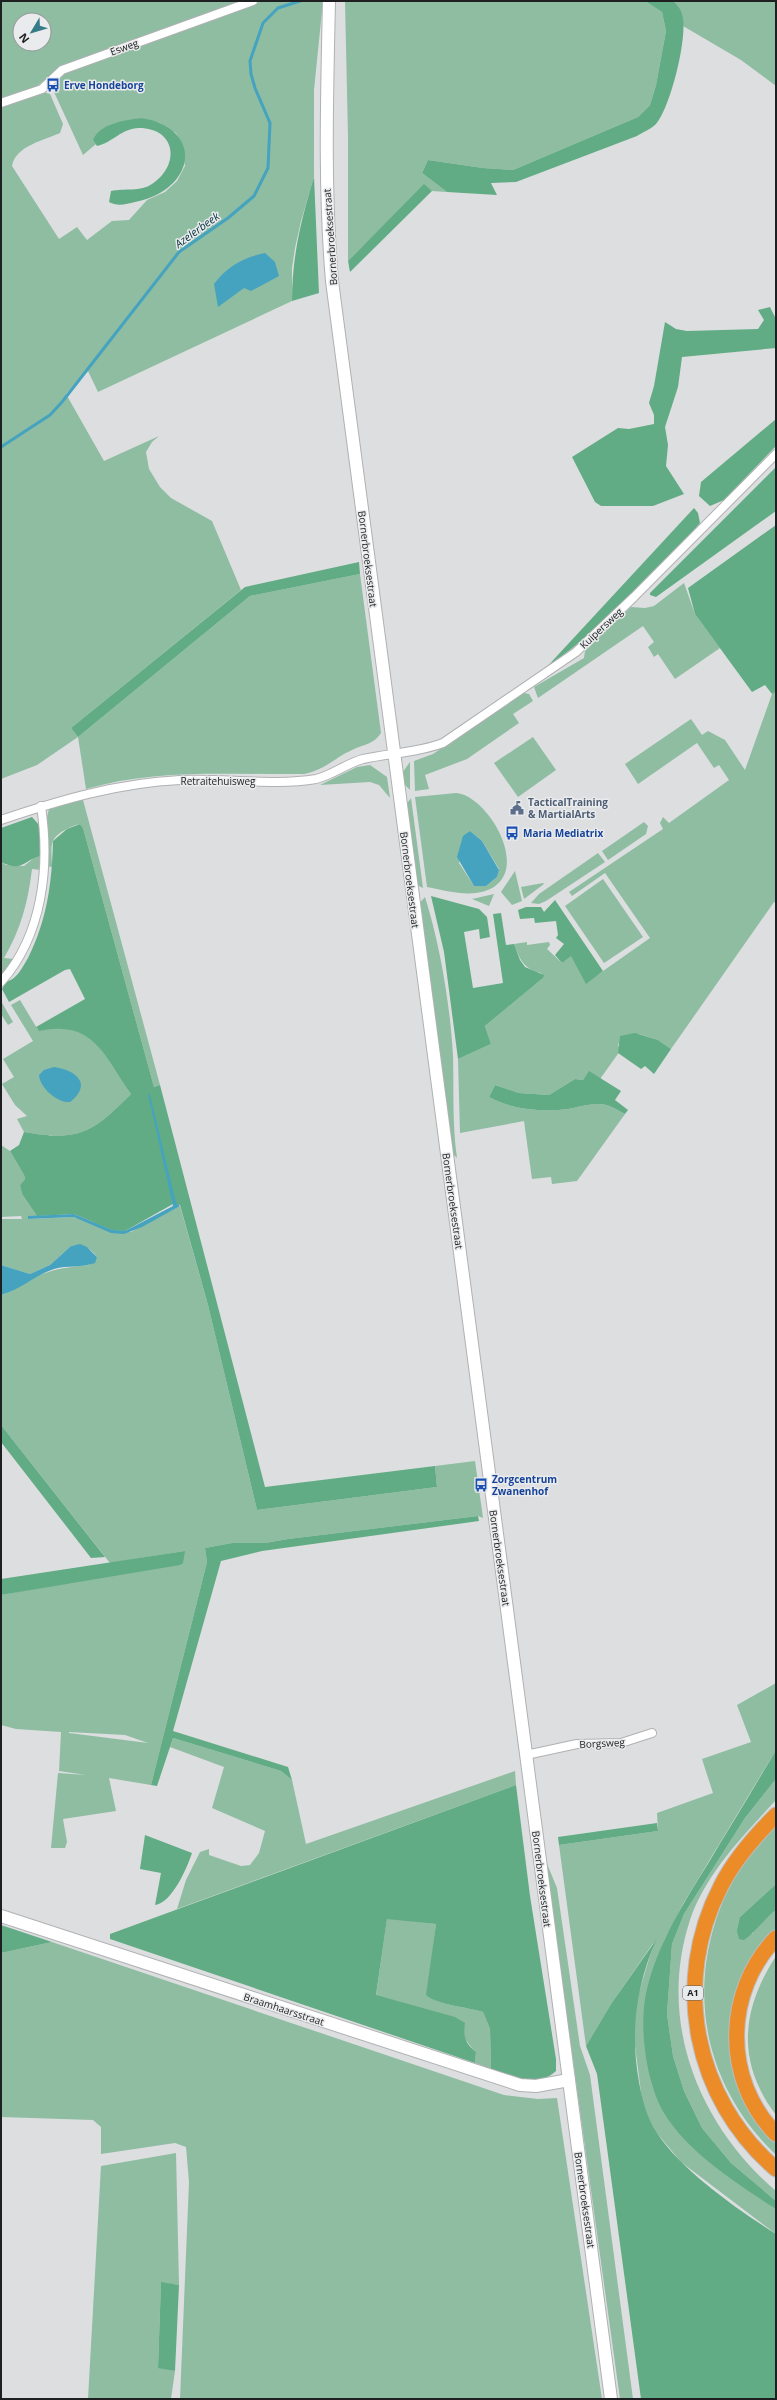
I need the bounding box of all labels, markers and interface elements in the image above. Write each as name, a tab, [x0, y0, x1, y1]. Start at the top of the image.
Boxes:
north arrow	[12, 12, 52, 52]
text: N	[15, 30, 32, 47]
street label: Esweg	[108, 35, 141, 59]
bus stop icon: Erve Hondeborg	[45, 77, 61, 93]
place label: Erve Hondeborg	[64, 78, 144, 92]
street label: Bornerbroeksestraat	[320, 188, 340, 286]
water label: Azelerbeek	[171, 208, 223, 251]
street label: Bornerbroeksestraat	[355, 510, 381, 608]
street label: Kuipersweg	[576, 604, 626, 652]
street label: Retraitehuisweg	[180, 774, 256, 788]
place label: TacticalTraining & MartialArts	[528, 795, 608, 821]
public building icon: TacticalTraining & MartialArts	[509, 800, 525, 816]
bus stop icon: Maria Mediatrix	[504, 825, 520, 841]
place label: Maria Mediatrix	[523, 826, 603, 840]
street label: Bornerbroeksestraat	[397, 831, 423, 929]
street label: Bornerbroeksestraat	[439, 1152, 467, 1250]
place label: Zorgcentrum Zwanenhof	[492, 1472, 557, 1498]
bus stop icon: Zorgcentrum Zwanenhof	[473, 1477, 489, 1493]
street label: Bornerbroeksestraat	[486, 1509, 514, 1607]
street label: Borgsweg	[579, 1735, 626, 1751]
street label: Bornerbroeksestraat	[529, 1830, 555, 1928]
road number: A1	[683, 1986, 703, 2000]
street label: Braamhaarsstraat	[242, 1989, 327, 2029]
street label: Bornerbroeksestraat	[571, 2151, 599, 2249]

